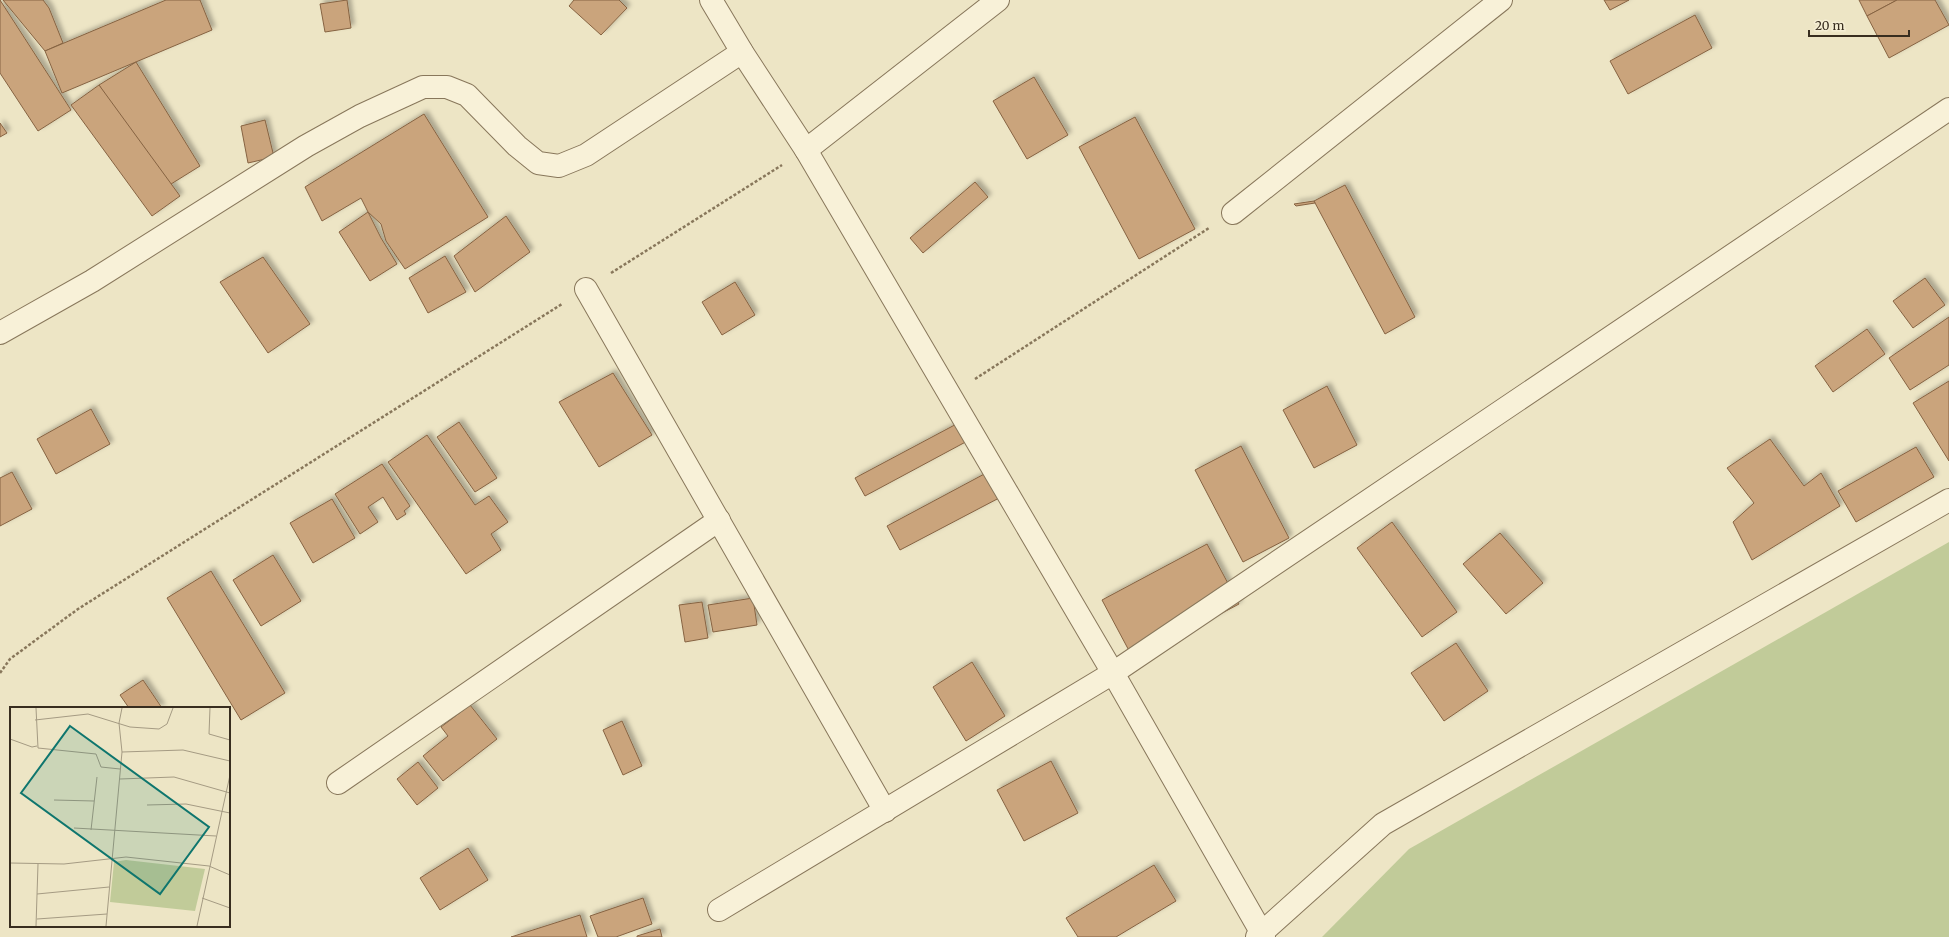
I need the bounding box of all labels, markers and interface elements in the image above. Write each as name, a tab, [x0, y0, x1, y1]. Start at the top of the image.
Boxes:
scale bar	[1809, 12, 1909, 38]
text: 20 m	[1815, 18, 1844, 33]
inset map	[10, 707, 230, 927]

